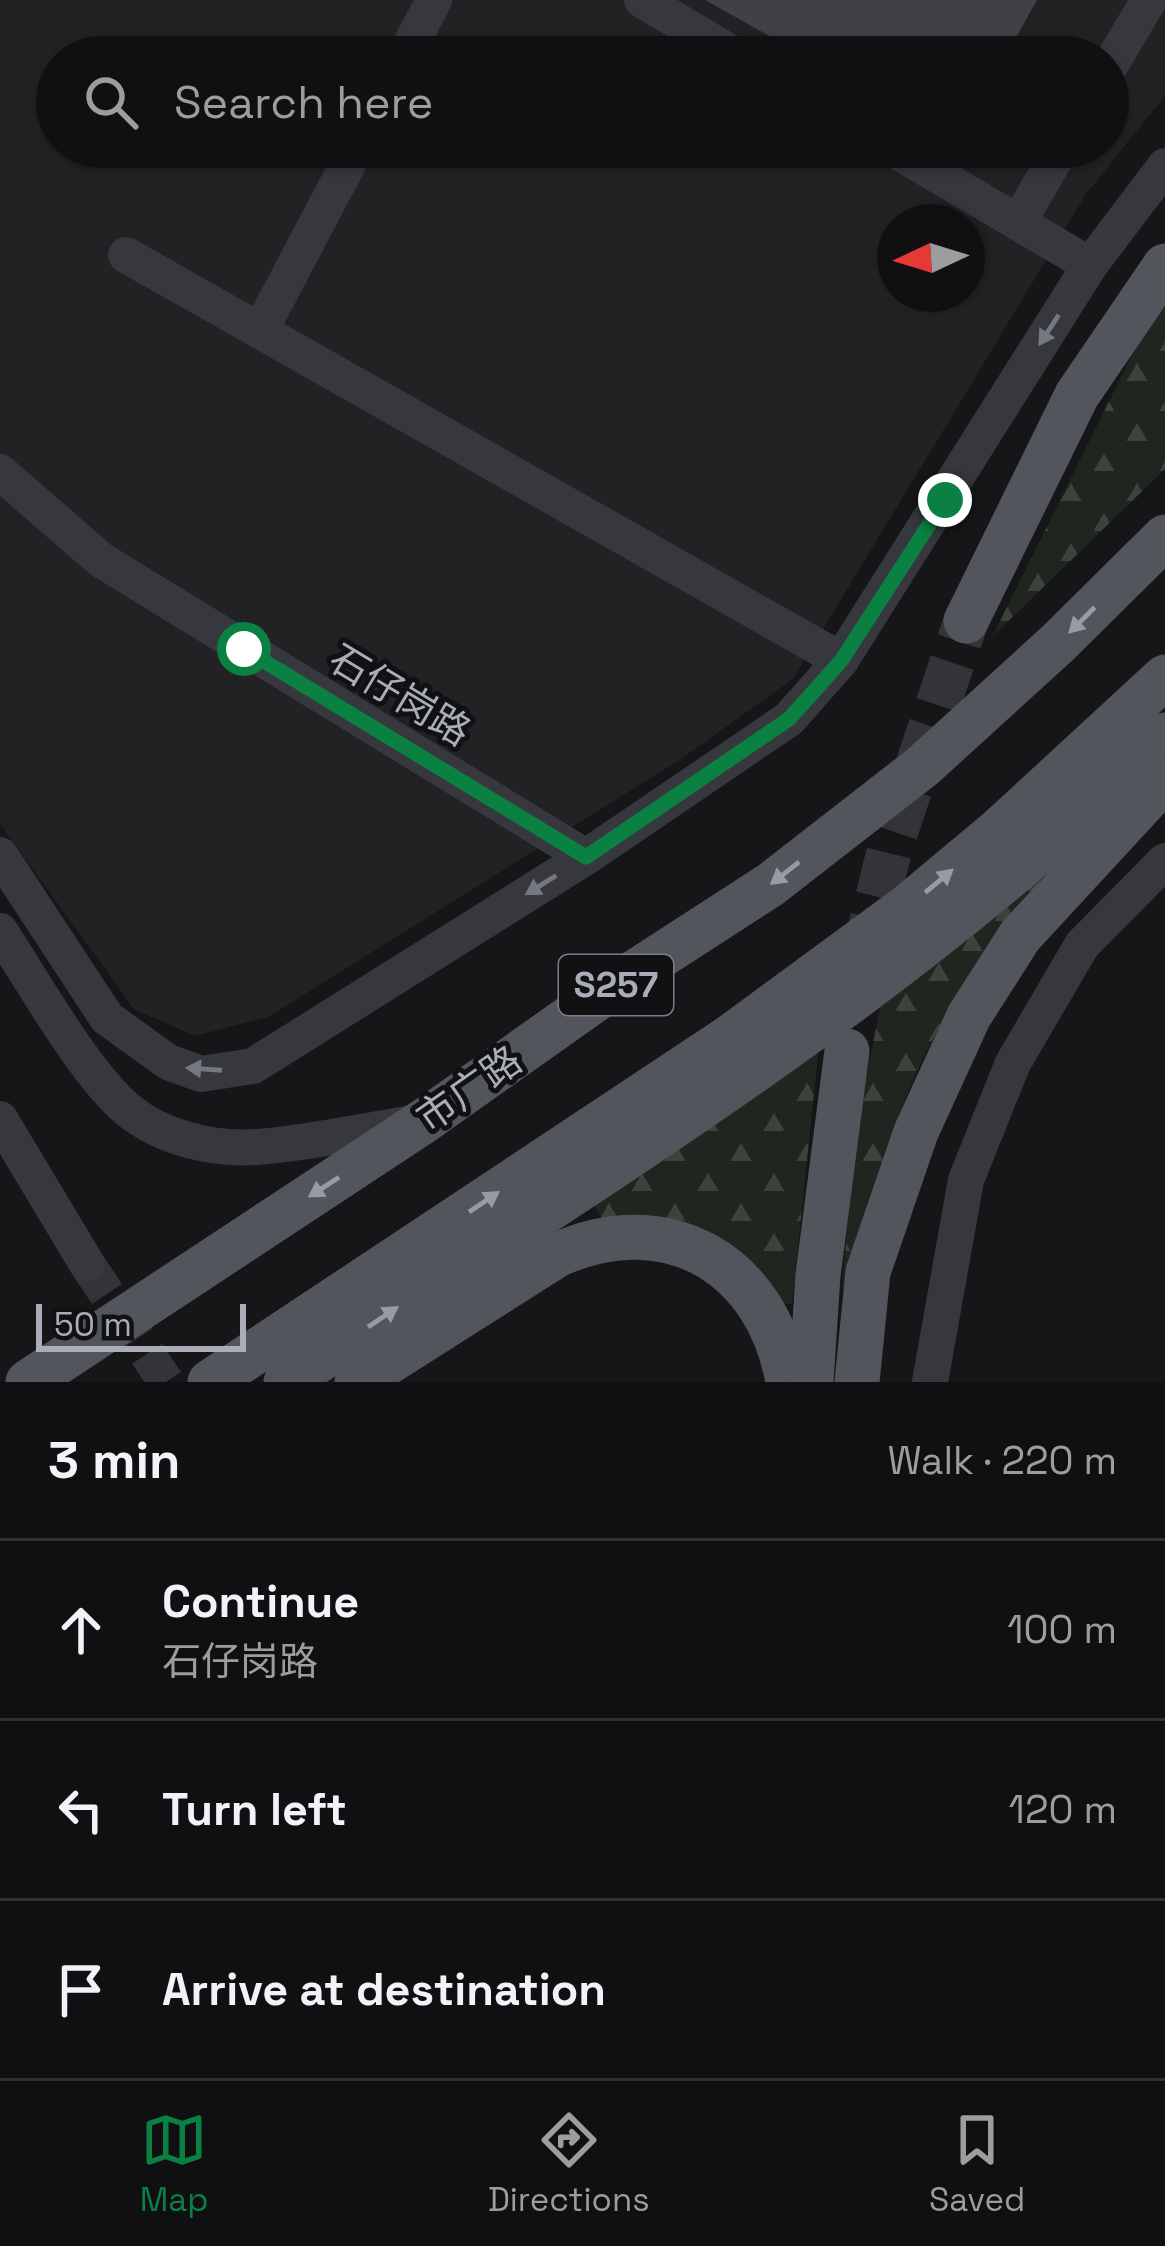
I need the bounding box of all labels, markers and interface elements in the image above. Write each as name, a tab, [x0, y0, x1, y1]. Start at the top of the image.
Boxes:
search box	[36, 36, 1129, 168]
icon: search	[78, 69, 144, 135]
text: Search here	[174, 74, 433, 131]
north arrow	[877, 204, 985, 312]
one-way arrow	[1039, 313, 1061, 346]
route end	[918, 473, 972, 527]
one-way arrow	[1068, 606, 1096, 634]
route start	[217, 622, 271, 676]
street label: 石仔岗路	[321, 634, 479, 756]
one-way arrow	[770, 860, 801, 884]
one-way arrow	[924, 868, 954, 894]
one-way arrow	[525, 874, 557, 896]
road number: S257	[559, 955, 673, 1015]
street label: 市广路	[407, 1035, 531, 1143]
one-way arrow	[184, 1059, 222, 1078]
one-way arrow	[308, 1175, 341, 1197]
one-way arrow	[467, 1192, 500, 1214]
scale bar	[36, 1298, 246, 1351]
text: 50 m	[54, 1304, 132, 1346]
one-way arrow	[367, 1307, 400, 1329]
text: 3 min	[48, 1428, 181, 1493]
text: Walk · 220 m	[887, 1436, 1117, 1485]
text: Continue	[162, 1573, 359, 1630]
icon: ahead	[48, 1597, 114, 1663]
text: 100 m	[1007, 1605, 1117, 1654]
text: 石仔岗路	[162, 1637, 318, 1686]
icon: left	[48, 1777, 114, 1843]
text: Turn left	[162, 1781, 347, 1838]
text: 120 m	[1009, 1785, 1117, 1834]
icon: arrive	[48, 1957, 114, 2023]
text: Arrive at destination	[162, 1961, 606, 2018]
tab: Map	[140, 2107, 208, 2221]
tab: Directions	[488, 2107, 650, 2221]
tab: Saved	[929, 2107, 1025, 2221]

